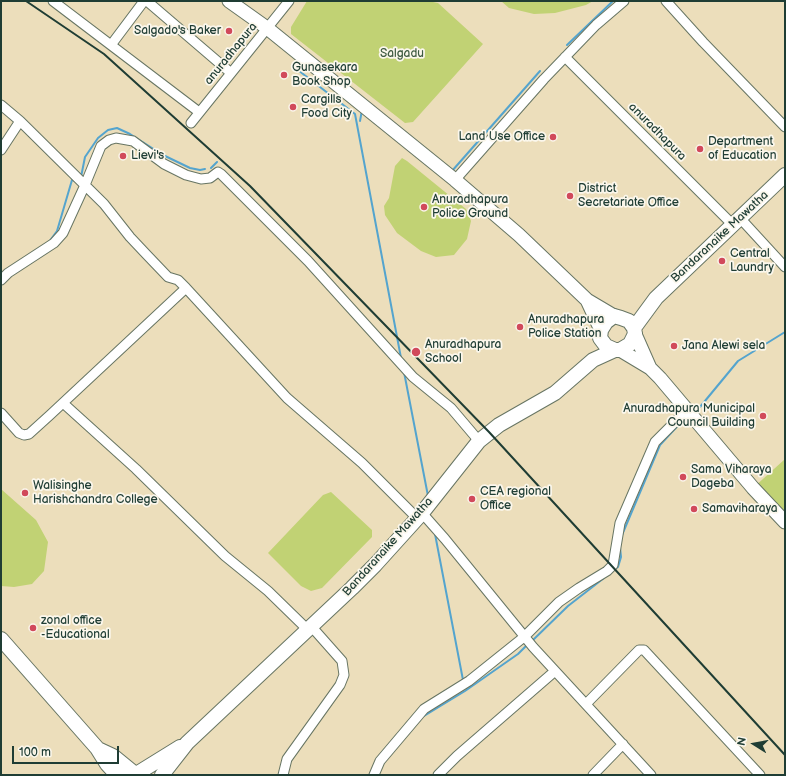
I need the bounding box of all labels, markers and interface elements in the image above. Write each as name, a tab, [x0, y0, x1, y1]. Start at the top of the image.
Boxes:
street label: anuradhapura	[202, 20, 260, 88]
place label: Salgado's Baker	[134, 24, 221, 38]
marker: Salgado's Baker	[224, 26, 234, 36]
park label: Salgadu	[380, 47, 424, 61]
place label: Gunasekara Book Shop	[292, 61, 358, 89]
marker: Gunasekara Book Shop	[279, 70, 289, 80]
place label: Cargills Food City	[301, 93, 352, 121]
street label: anuradhapura	[625, 100, 689, 164]
marker: Cargills Food City	[288, 102, 298, 112]
place label: Land Use Office	[459, 130, 545, 144]
marker: Land Use Office	[548, 132, 558, 142]
place label: Department of Education	[708, 135, 776, 163]
marker: Department of Education	[695, 144, 705, 154]
place label: Lievi's	[131, 149, 164, 163]
marker: Lievi's	[118, 151, 128, 161]
place label: District Secretariate Office	[578, 182, 679, 210]
street label: Bandaranaike Mawatha	[668, 188, 772, 286]
marker: District Secretariate Office	[565, 191, 575, 201]
place label: Anuradhapura Police Ground	[432, 193, 508, 221]
marker: Anuradhapura Police Ground	[419, 202, 429, 212]
place label: Central Laundry	[730, 247, 774, 275]
marker: Central Laundry	[717, 256, 727, 266]
place label: Anuradhapura Police Station	[528, 313, 604, 341]
marker: Anuradhapura Police Station	[515, 322, 525, 332]
place label: Anuradhapura School	[425, 338, 501, 366]
place label: Jana Alewi sela	[682, 339, 765, 353]
marker: Jana Alewi sela	[669, 341, 679, 351]
marker: Anuradhapura School	[410, 346, 422, 358]
place label: Anuradhapura Municipal Council Building	[623, 402, 755, 430]
marker: Anuradhapura Municipal Council Building	[758, 411, 768, 421]
place label: Sama Viharaya Dageba	[691, 463, 771, 491]
marker: Sama Viharaya Dageba	[678, 472, 688, 482]
place label: Walisinghe Harishchandra College	[33, 479, 158, 507]
place label: CEA regional Office	[480, 485, 551, 513]
marker: Walisinghe Harishchandra College	[20, 488, 30, 498]
marker: CEA regional Office	[467, 494, 477, 504]
street label: Bandaranaike Mawatha	[340, 495, 436, 599]
place label: Samaviharaya	[702, 502, 778, 516]
marker: Samaviharaya	[689, 504, 699, 514]
place label: zonal office -Educational	[41, 614, 110, 642]
marker: zonal office -Educational	[28, 623, 38, 633]
north arrow	[734, 724, 774, 764]
text: N	[735, 736, 749, 747]
scale bar	[14, 738, 121, 764]
text: 100 m	[19, 745, 51, 760]

